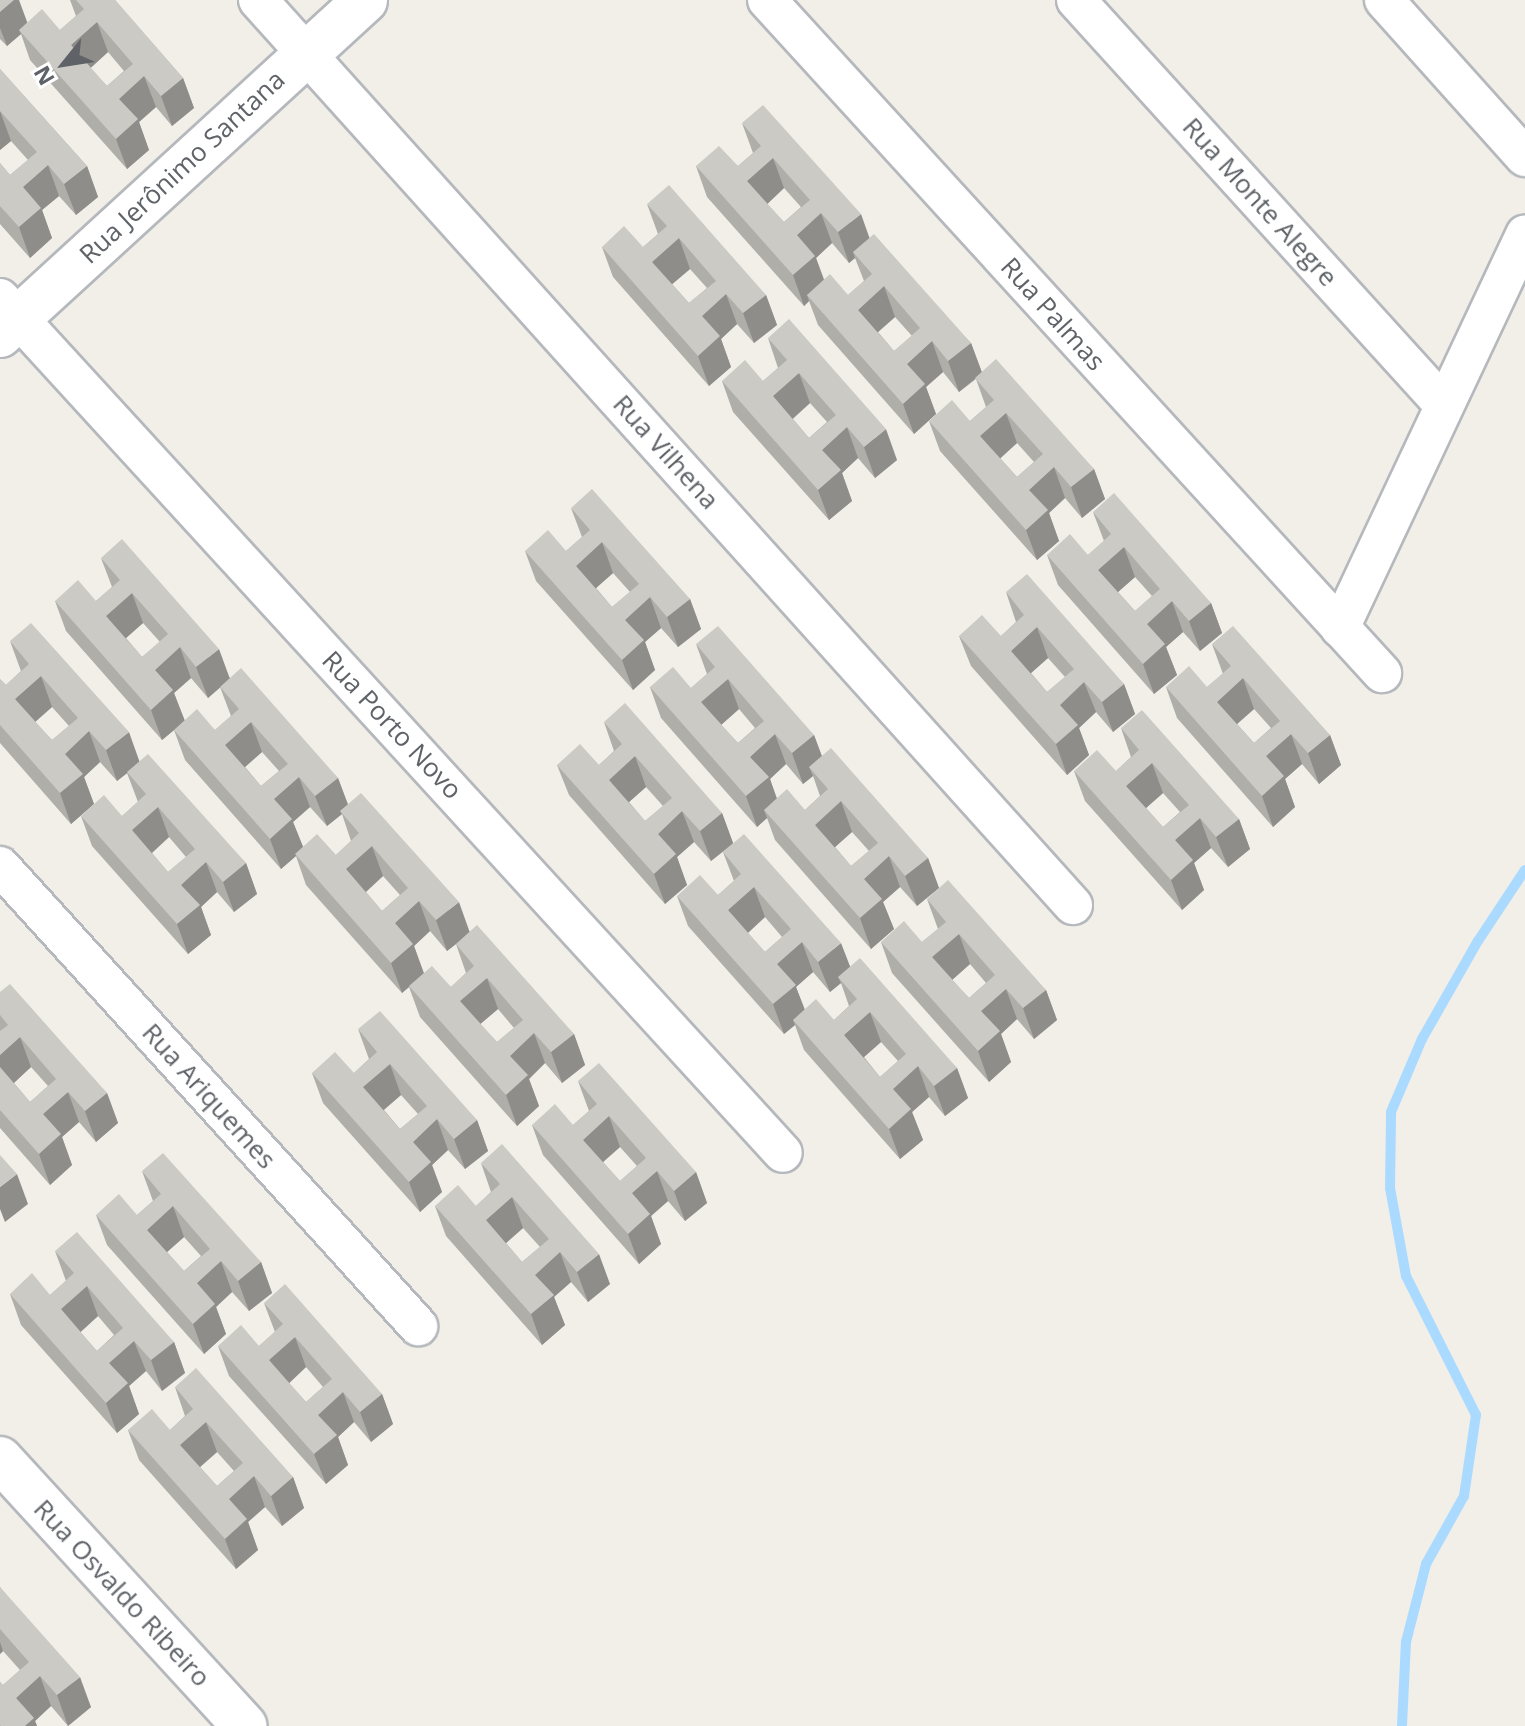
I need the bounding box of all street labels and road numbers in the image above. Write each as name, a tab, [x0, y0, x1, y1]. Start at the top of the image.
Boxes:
street label: Rua Jerônimo Santana	[73, 64, 291, 270]
street label: Rua Monte Alegre	[1176, 111, 1344, 293]
street label: Rua Palmas	[994, 251, 1112, 377]
street label: Rua Vilhena	[607, 389, 725, 515]
street label: Rua Porto Novo	[316, 645, 468, 805]
street label: Rua Ariquemes	[136, 1017, 282, 1175]
street label: Rua Osvaldo Ribeiro	[27, 1493, 217, 1693]

